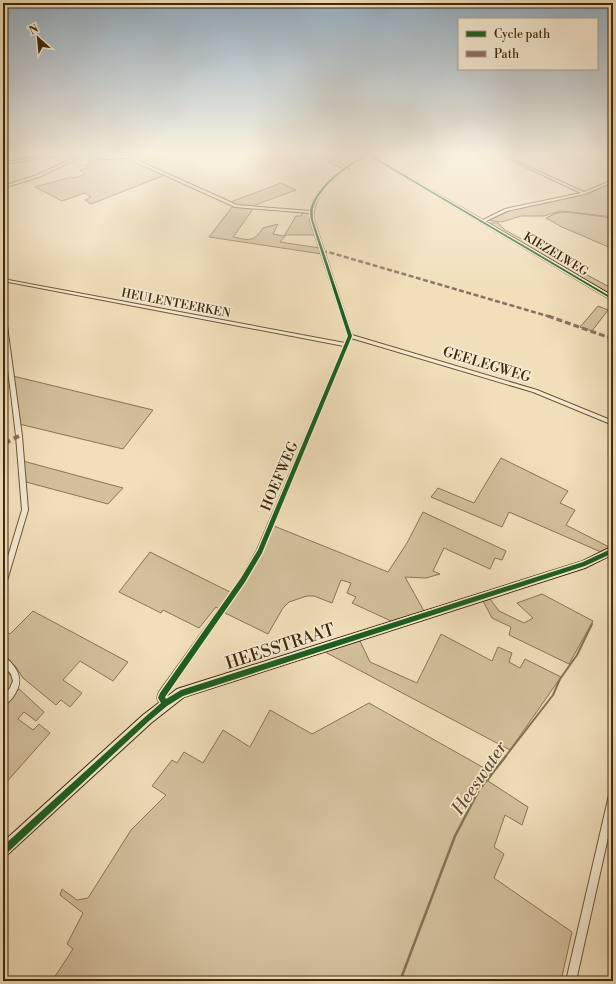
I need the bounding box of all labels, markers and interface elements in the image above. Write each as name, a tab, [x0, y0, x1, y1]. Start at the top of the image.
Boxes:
north arrow	[18, 18, 58, 58]
legend	[458, 18, 598, 70]
text: N	[27, 22, 41, 38]
text: Cycle path	[494, 27, 550, 42]
text: Path	[494, 47, 519, 62]
street label: KIEZELWEG	[521, 229, 591, 280]
street label: HEULENTEERKEN	[120, 286, 232, 321]
street label: GEELEGWEG	[441, 343, 534, 387]
street label: HOEFWEG	[257, 438, 303, 514]
street label: HEESSTRAAT	[223, 619, 338, 675]
water label: Heeswater	[446, 737, 512, 820]

